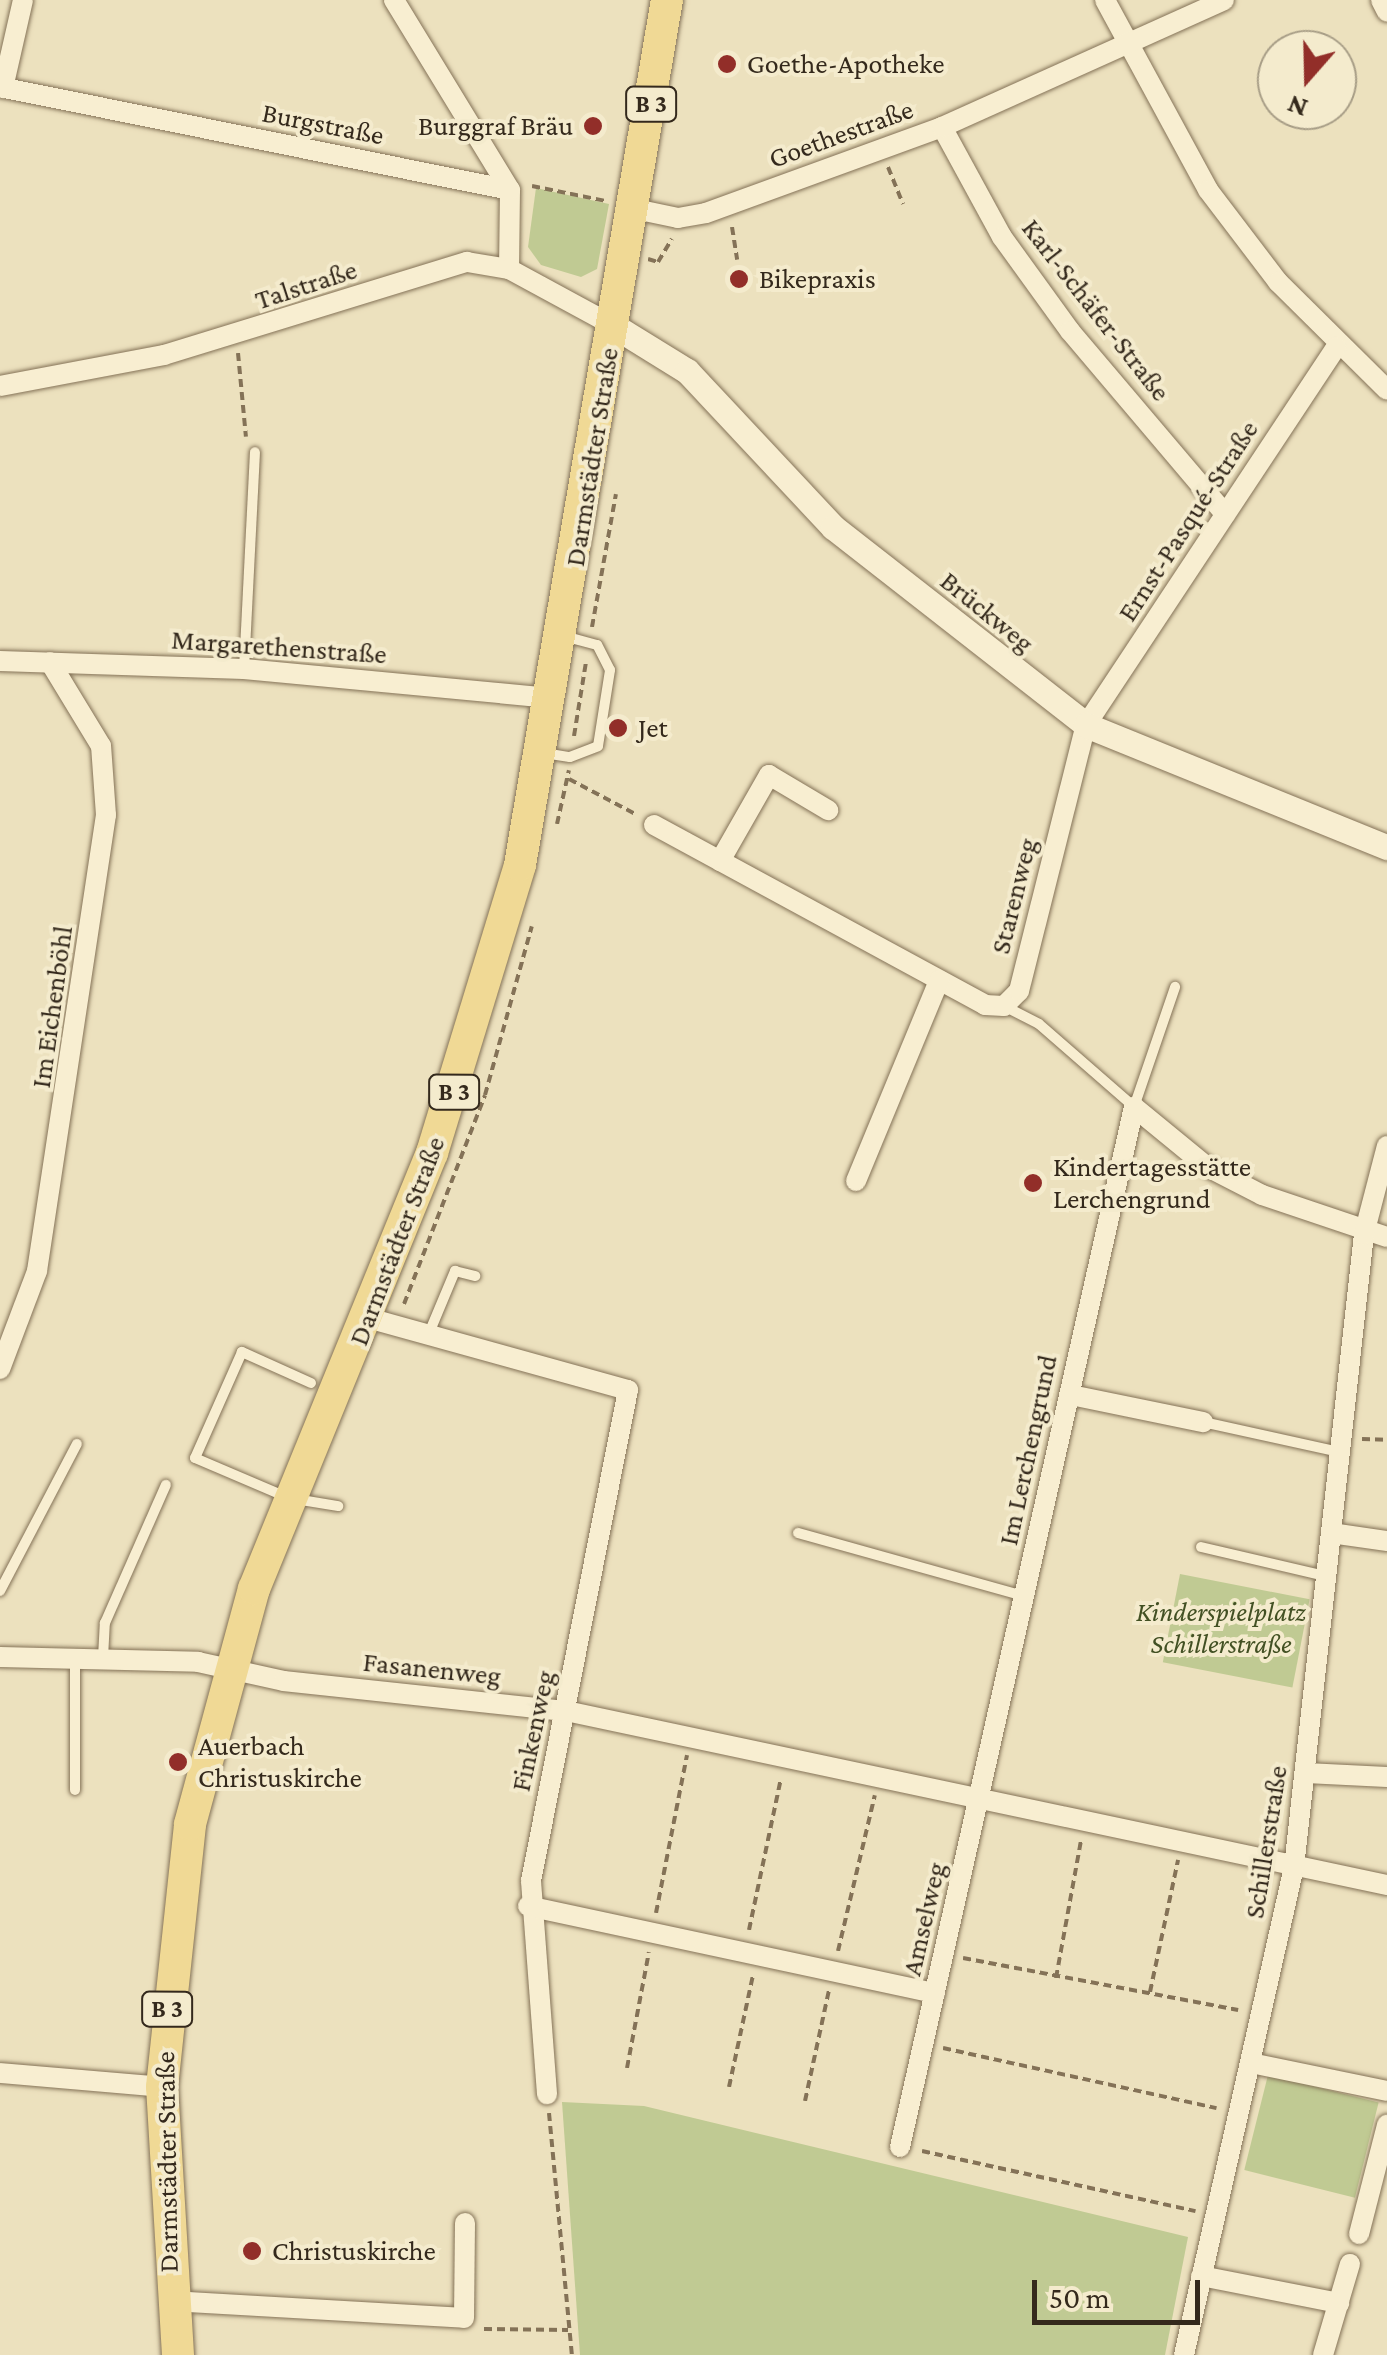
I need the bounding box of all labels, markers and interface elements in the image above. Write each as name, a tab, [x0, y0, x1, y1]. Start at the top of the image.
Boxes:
north arrow	[1257, 30, 1357, 130]
place label: Goethe-Apotheke	[747, 47, 944, 81]
marker: Goethe-Apotheke	[716, 53, 738, 75]
road number: B 3	[624, 84, 678, 124]
text: N	[1283, 89, 1312, 125]
street label: Goethestraße	[764, 92, 918, 176]
street label: Burgstraße	[259, 96, 387, 152]
place label: Burggraf Bräu	[418, 109, 573, 143]
marker: Burggraf Bräu	[582, 115, 604, 137]
street label: Karl-Schäfer-Straße	[1014, 212, 1178, 408]
street label: Talstraße	[251, 253, 361, 317]
place label: Bikepraxis	[759, 262, 876, 296]
marker: Bikepraxis	[728, 268, 750, 290]
street label: Darmstädter Straße	[558, 345, 626, 569]
street label: Ernst-Pasqué-Straße	[1111, 414, 1265, 628]
street label: Brückweg	[933, 564, 1041, 660]
street label: Margarethenstraße	[170, 623, 388, 671]
place label: Jet	[638, 711, 668, 745]
marker: Jet	[607, 717, 629, 739]
street label: Starenweg	[983, 835, 1045, 957]
street label: Im Eichenböhl	[24, 924, 80, 1090]
road number: B 3	[426, 1072, 482, 1112]
street label: Darmstädter Straße	[342, 1132, 452, 1350]
place label: Kindertagesstätte Lerchengrund	[1053, 1150, 1251, 1216]
marker: Kindertagesstätte Lerchengrund	[1022, 1172, 1044, 1194]
street label: Im Lerchengrund	[991, 1352, 1065, 1548]
park label: Kinderspielplatz Schillerstraße	[1136, 1595, 1306, 1661]
street label: Fasanenweg	[361, 1645, 503, 1693]
street label: Finkenweg	[504, 1668, 562, 1794]
place label: Auerbach Christuskirche	[198, 1729, 362, 1795]
marker: Auerbach Christuskirche	[167, 1751, 189, 1773]
street label: Schillerstraße	[1237, 1763, 1295, 1921]
street label: Amselweg	[895, 1859, 953, 1979]
road number: B 3	[140, 1989, 194, 2029]
street label: Darmstädter Straße	[148, 2051, 186, 2273]
place label: Christuskirche	[272, 2234, 436, 2268]
marker: Christuskirche	[241, 2240, 263, 2262]
scale bar	[1037, 2260, 1204, 2322]
text: 50 m	[1049, 2281, 1110, 2314]

